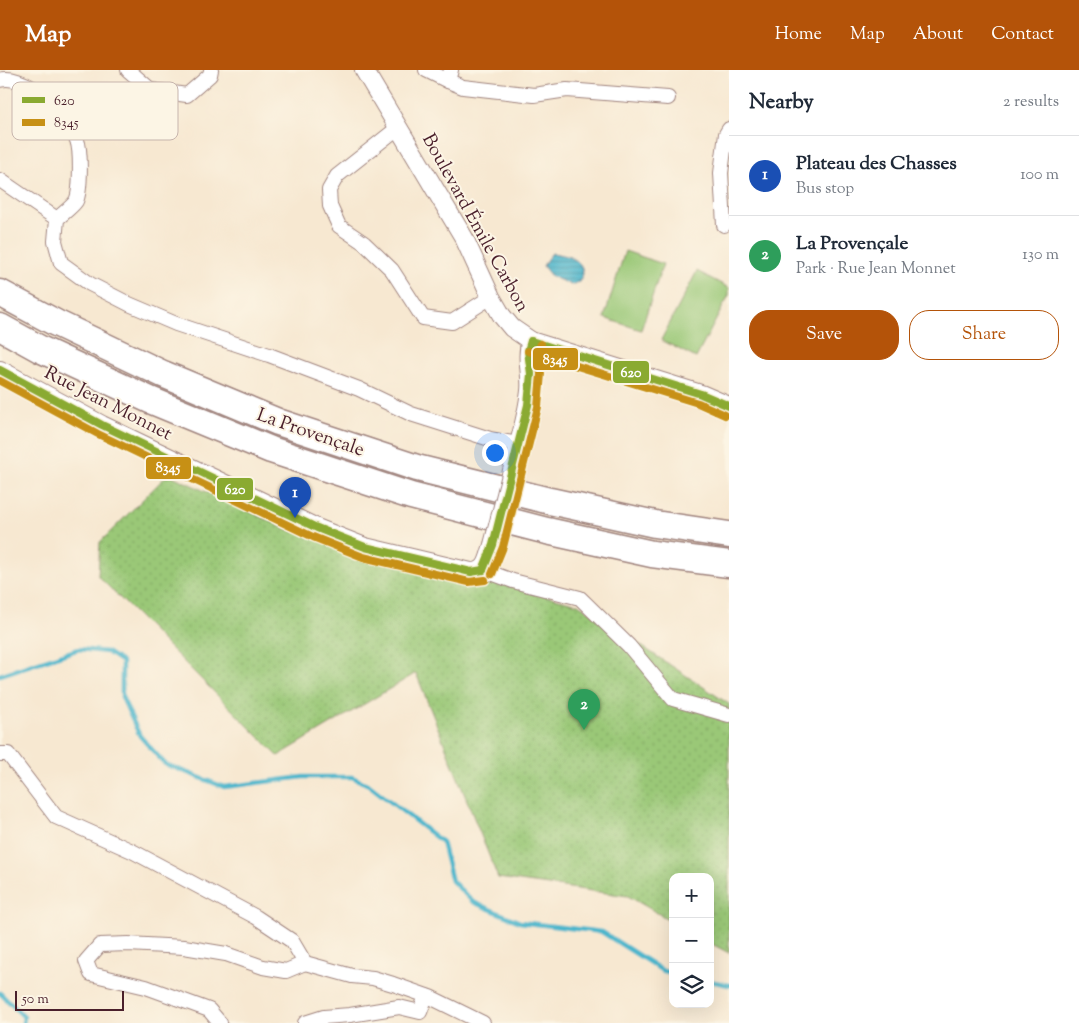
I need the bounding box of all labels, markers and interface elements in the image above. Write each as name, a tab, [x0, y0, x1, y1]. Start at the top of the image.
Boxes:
text: Map	[25, 18, 71, 52]
text: Home	[775, 22, 822, 48]
text: Map	[850, 22, 885, 48]
text: About	[913, 22, 963, 48]
text: Contact	[991, 22, 1054, 48]
legend	[12, 82, 178, 140]
text: Nearby	[749, 88, 814, 118]
text: 2 results	[1003, 91, 1059, 114]
text: 620	[54, 92, 75, 112]
text: 8345	[54, 114, 79, 134]
street label: Boulevard Émile Carbon	[414, 129, 535, 317]
text: Plateau des Chasses	[796, 151, 957, 178]
text: 1	[762, 164, 768, 187]
text: 100 m	[1020, 164, 1059, 187]
text: Bus stop	[796, 178, 854, 201]
text: La Provençale	[796, 231, 908, 258]
text: 2	[761, 244, 769, 267]
text: 130 m	[1022, 244, 1059, 267]
text: Park · Rue Jean Monnet	[796, 258, 956, 281]
button: Save	[749, 310, 899, 360]
button: Share	[909, 310, 1059, 360]
line badge: 8345	[532, 347, 579, 371]
text: 8345	[543, 351, 567, 371]
street label: Rue Jean Monnet	[39, 360, 177, 448]
line badge: 620	[612, 360, 650, 384]
text: 620	[621, 364, 642, 384]
street label: La Provençale	[253, 402, 368, 464]
your location	[482, 440, 508, 466]
line badge: 8345	[145, 456, 192, 480]
text: 8345	[156, 459, 180, 479]
line badge: 620	[216, 477, 254, 501]
pin: 1	[279, 477, 311, 518]
text: 620	[225, 481, 246, 501]
pin: 2	[568, 689, 600, 730]
map controls	[669, 873, 714, 1008]
button: +	[669, 873, 714, 918]
button: −	[669, 918, 714, 963]
button: layers	[669, 963, 714, 1008]
scale bar	[15, 988, 124, 1011]
text: 50 m	[22, 990, 49, 1010]

